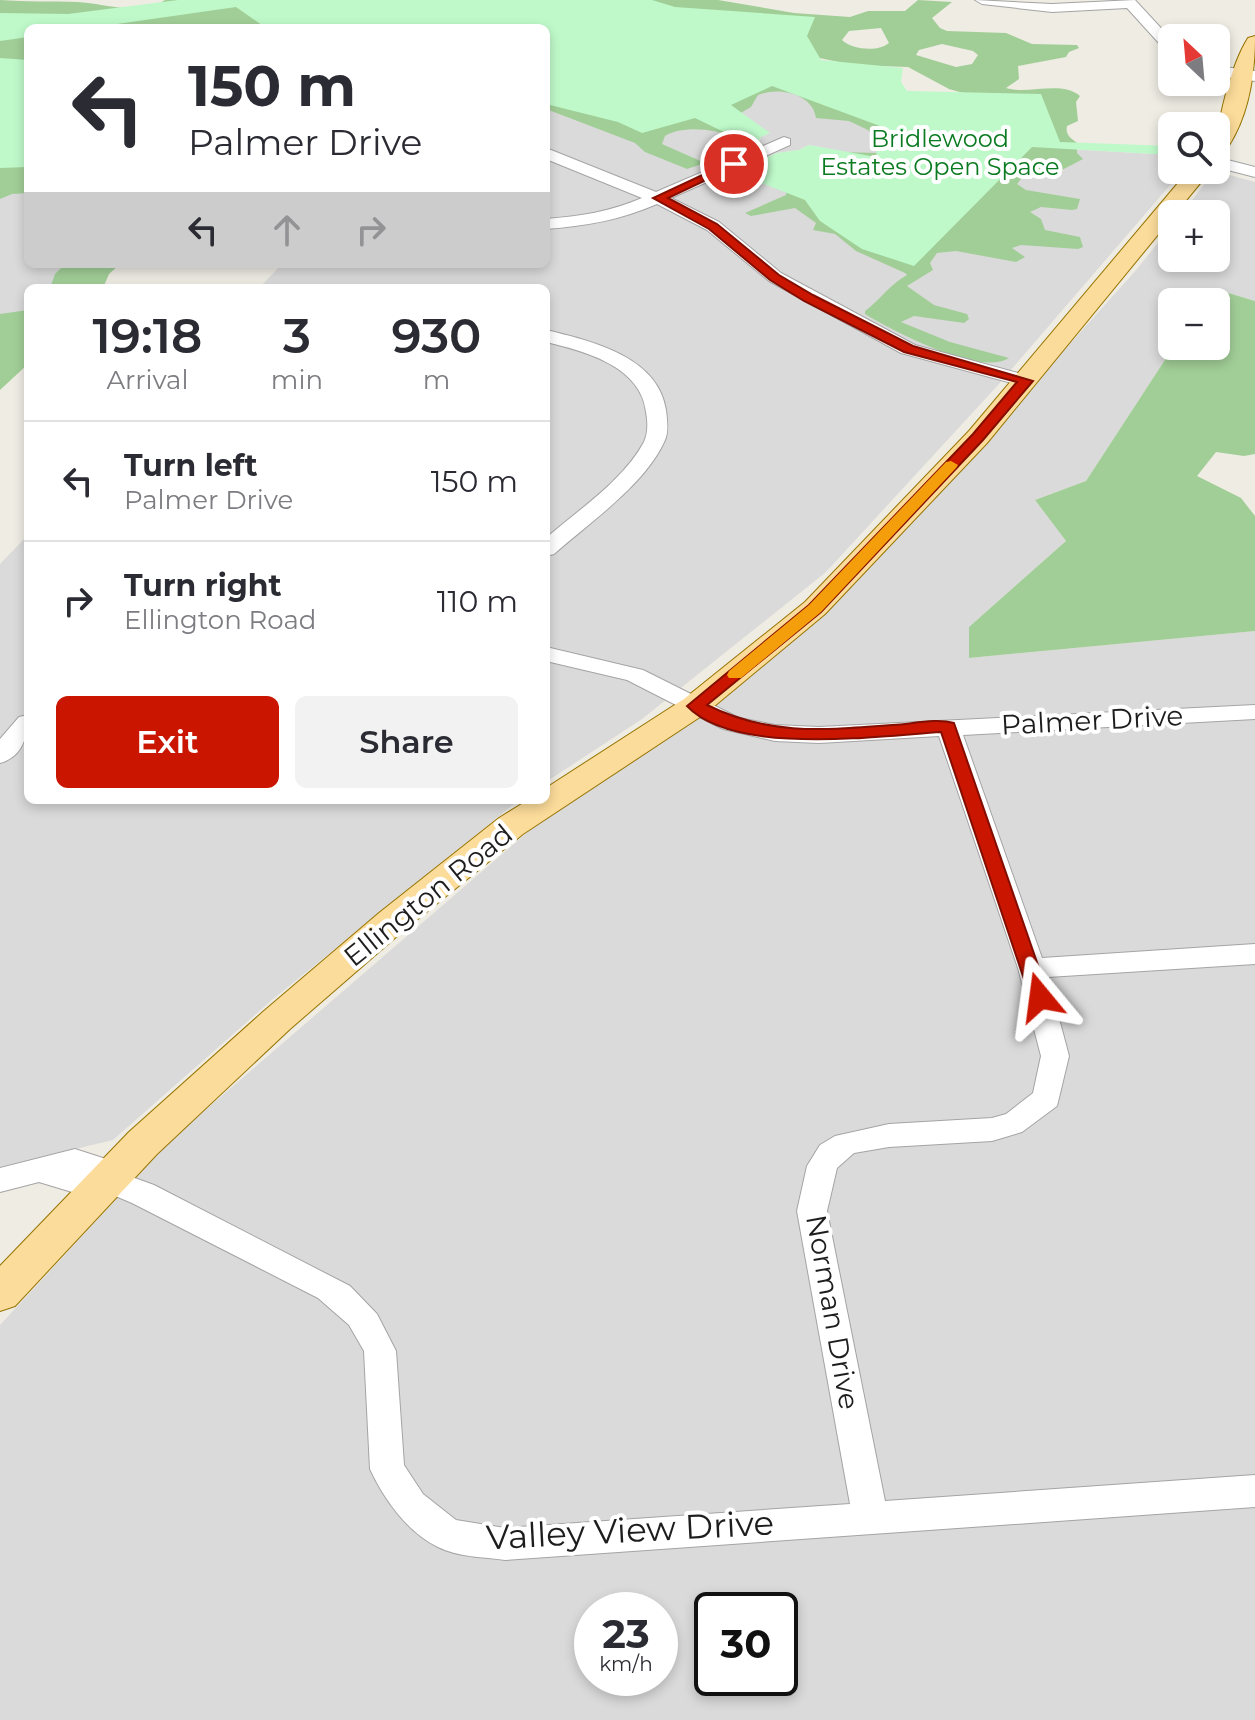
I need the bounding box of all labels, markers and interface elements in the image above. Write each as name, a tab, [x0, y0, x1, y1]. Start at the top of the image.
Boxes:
north arrow	[1158, 24, 1230, 96]
map controls	[1158, 24, 1230, 360]
text: 150 m	[188, 52, 356, 120]
icon: left	[56, 56, 160, 160]
button: search	[1158, 112, 1230, 184]
text: Palmer Drive	[188, 120, 422, 164]
park label: Bridlewood Estates Open Space	[820, 124, 1060, 181]
pin	[700, 130, 768, 198]
icon: arrive	[712, 142, 756, 186]
button: +	[1158, 200, 1230, 272]
icon: left	[181, 208, 225, 252]
icon: ahead	[265, 208, 309, 252]
icon: right	[349, 208, 393, 252]
button: −	[1158, 288, 1230, 360]
text: 19:18	[93, 307, 202, 365]
text: 3	[283, 307, 311, 365]
text: 930	[392, 307, 481, 365]
text: Arrival	[106, 364, 188, 396]
text: min	[271, 364, 323, 396]
text: m	[423, 364, 450, 396]
text: Turn left	[124, 447, 257, 484]
icon: left	[56, 459, 100, 503]
text: 150 m	[431, 463, 518, 500]
text: Palmer Drive	[124, 484, 293, 516]
text: Turn right	[124, 567, 281, 604]
icon: right	[56, 579, 100, 623]
text: 110 m	[437, 583, 518, 620]
text: Ellington Road	[124, 604, 317, 636]
button: Exit	[56, 696, 279, 788]
button: Share	[295, 696, 518, 788]
street label: Palmer Drive	[1000, 698, 1184, 742]
street label: Ellington Road	[337, 817, 519, 973]
position arrow	[998, 955, 1082, 1039]
street label: Norman Drive	[799, 1212, 867, 1412]
street label: Valley View Drive	[485, 1501, 775, 1559]
speed limit sign: 30	[694, 1592, 798, 1696]
text: 23	[602, 1609, 650, 1658]
text: km/h	[599, 1652, 653, 1676]

